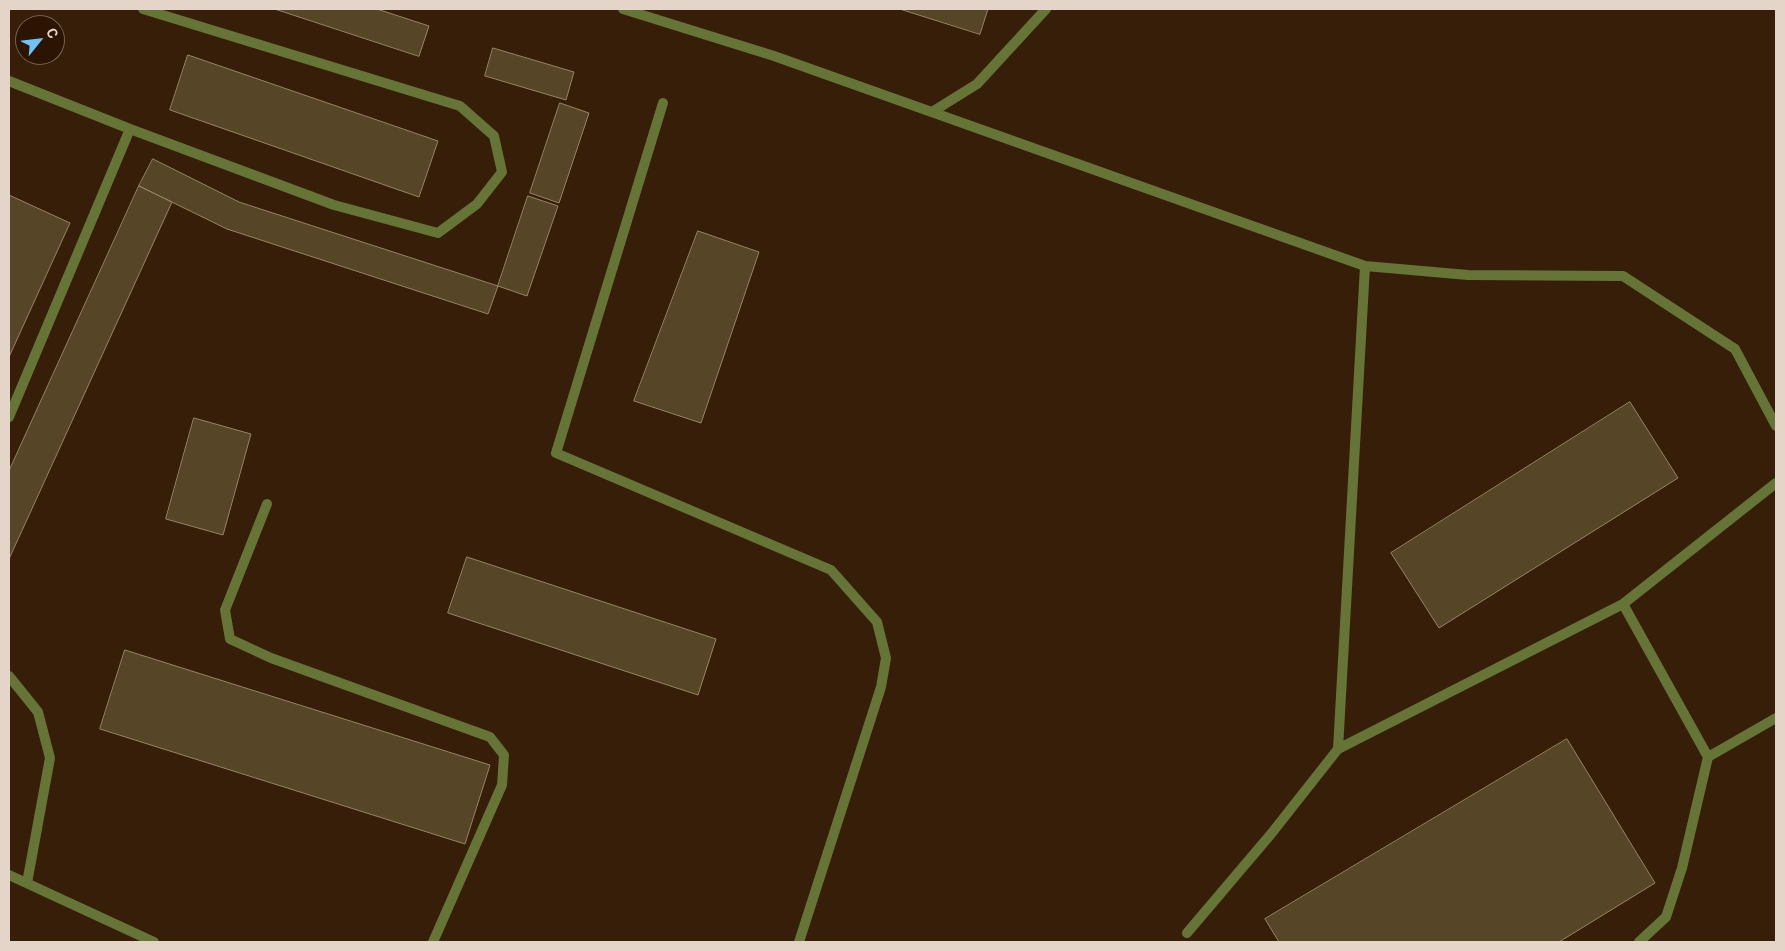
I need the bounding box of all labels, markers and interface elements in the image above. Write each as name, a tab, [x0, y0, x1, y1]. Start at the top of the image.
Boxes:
north arrow	[15, 15, 65, 65]
text: С	[43, 25, 61, 41]

